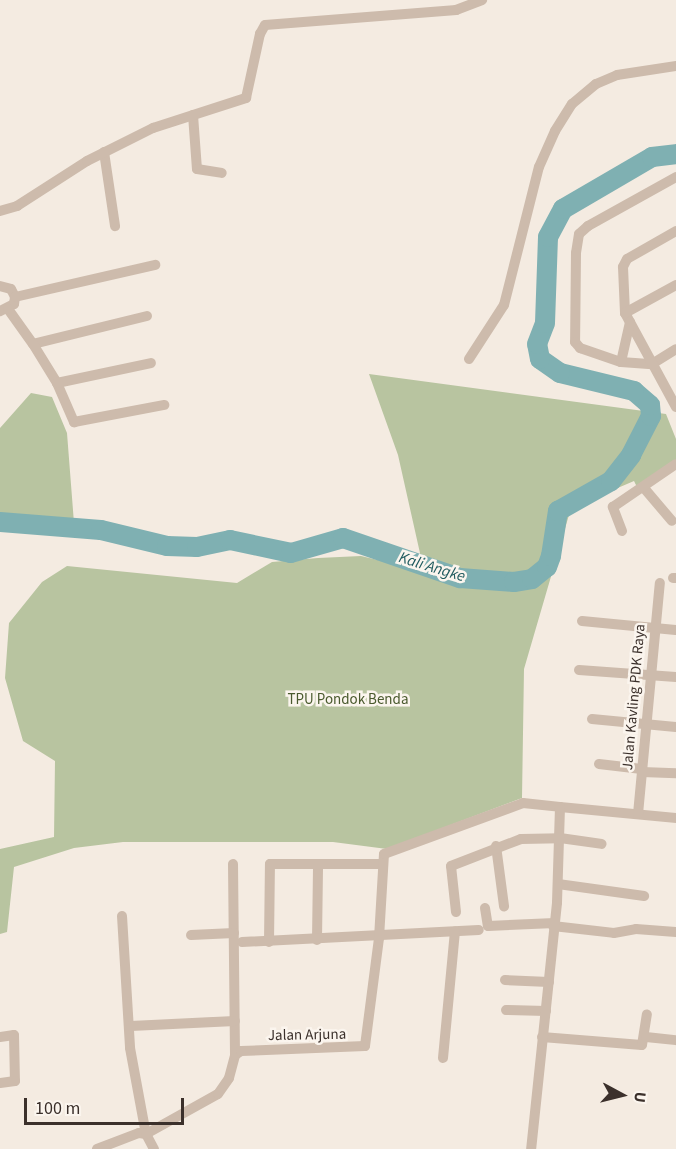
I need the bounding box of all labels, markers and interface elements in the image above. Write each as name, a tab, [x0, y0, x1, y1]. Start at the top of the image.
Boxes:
water label: Kali Angke	[397, 548, 467, 586]
street label: Jalan Kavling PDK Raya	[619, 623, 649, 771]
park label: TPU Pondok Benda	[288, 691, 408, 709]
street label: Jalan Arjuna	[268, 1025, 346, 1045]
north arrow	[592, 1065, 652, 1125]
scale bar	[27, 1086, 188, 1124]
text: U	[628, 1091, 651, 1104]
text: 100 m	[35, 1096, 80, 1121]

